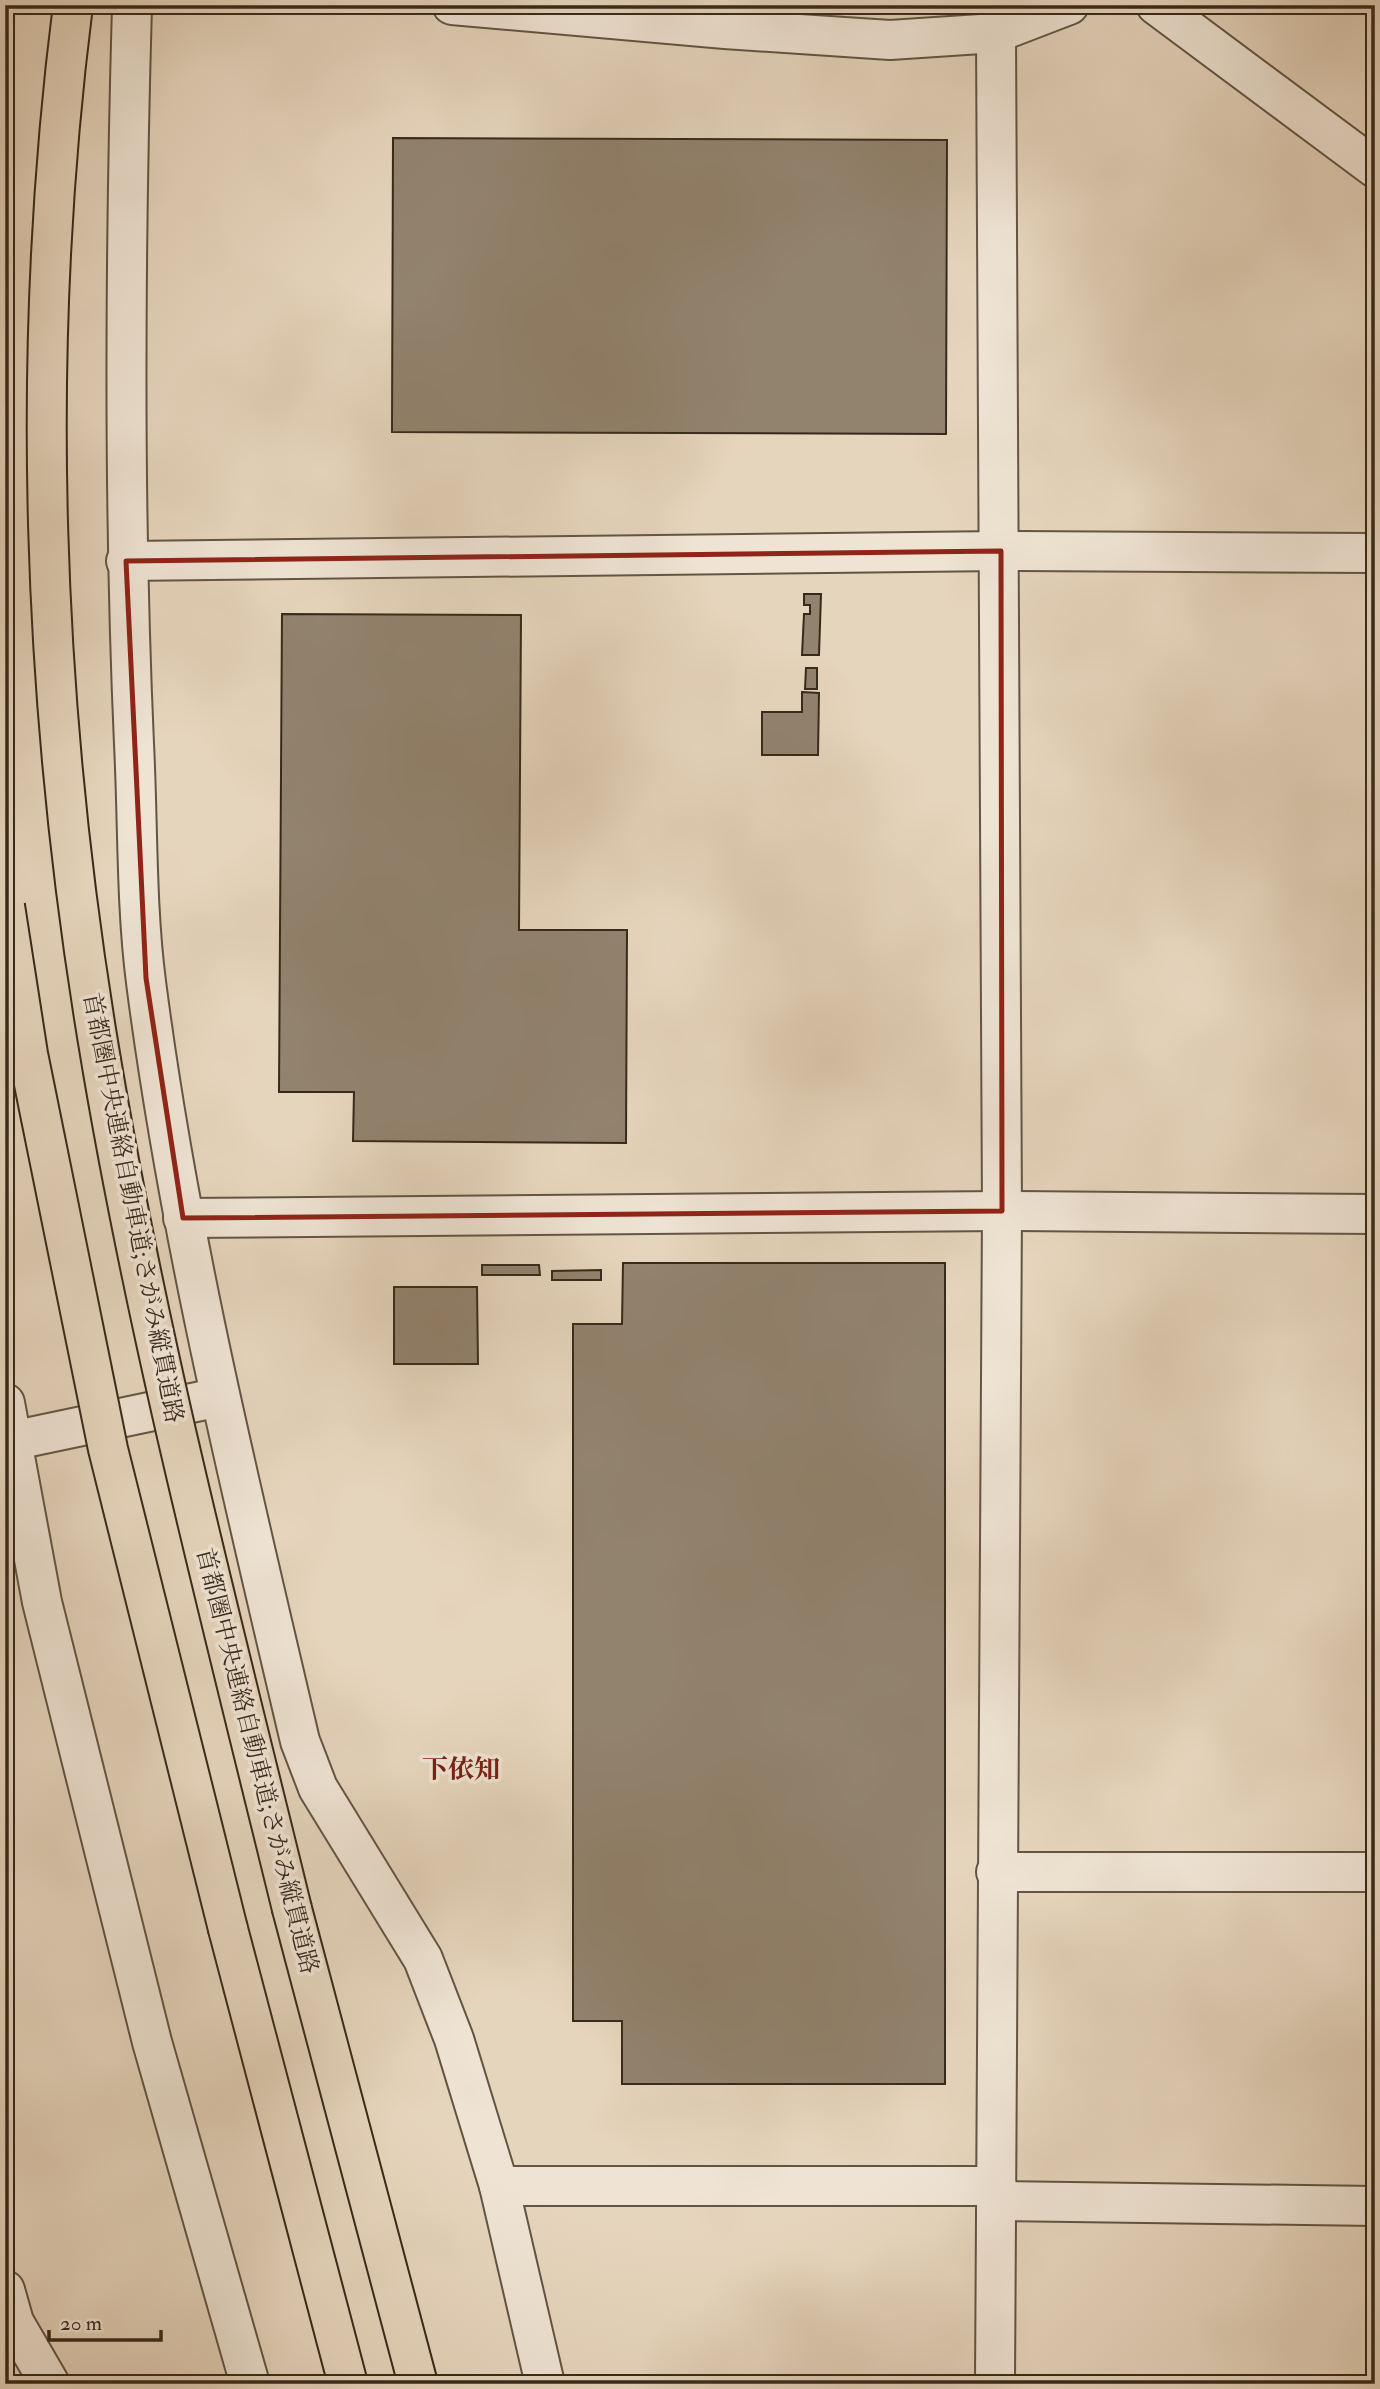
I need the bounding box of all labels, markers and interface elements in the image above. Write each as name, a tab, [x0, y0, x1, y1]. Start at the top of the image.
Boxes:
street label: 首都圏中央連絡自動車道;さがみ縦貫道路	[76, 990, 190, 1426]
street label: 首都圏中央連絡自動車道;さがみ縦貫道路	[189, 1545, 325, 1977]
district label: 下依知	[422, 1754, 500, 1786]
scale bar	[49, 2298, 161, 2342]
text: 20 m	[60, 2310, 102, 2337]

